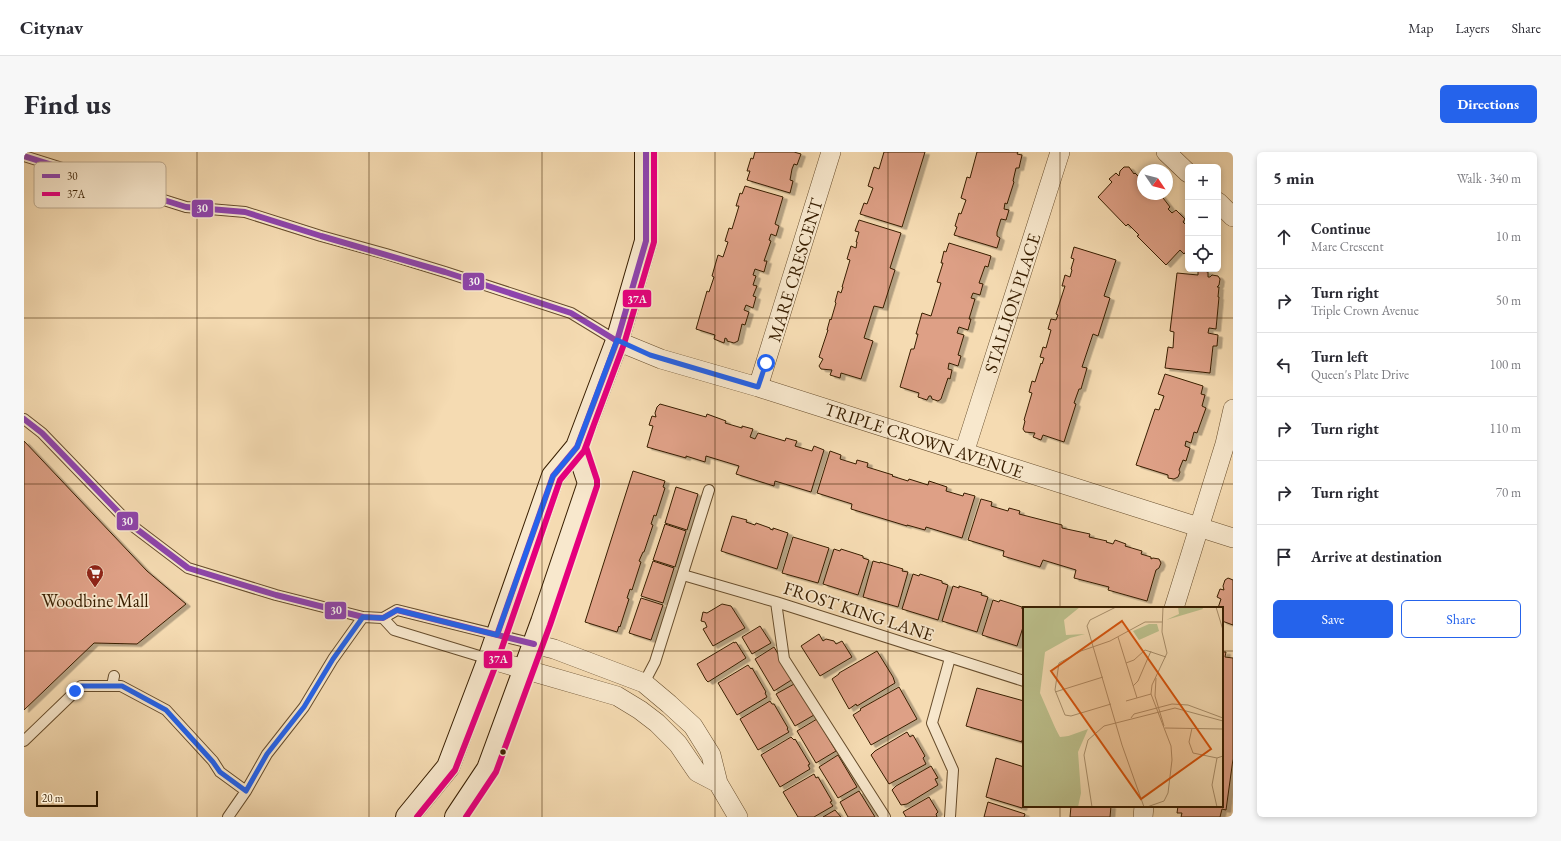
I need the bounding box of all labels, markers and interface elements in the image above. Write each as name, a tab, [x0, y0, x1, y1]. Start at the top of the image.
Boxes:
text: Citynav	[20, 15, 83, 40]
text: Map	[1408, 19, 1433, 37]
text: Layers	[1455, 19, 1490, 37]
text: Share	[1512, 19, 1541, 37]
button: Directions	[1440, 85, 1537, 123]
text: Find us	[24, 86, 111, 122]
legend	[34, 162, 166, 208]
north arrow	[1137, 164, 1173, 200]
map controls	[1185, 164, 1221, 272]
button: +	[1185, 164, 1221, 200]
text: 5 min	[1273, 167, 1314, 189]
text: 30	[67, 169, 78, 183]
text: Walk · 340 m	[1457, 170, 1521, 187]
text: 37A	[67, 187, 86, 201]
street label: MARE CRESCENT	[762, 195, 828, 344]
line badge: 30	[191, 199, 214, 218]
button: −	[1185, 200, 1221, 236]
text: 30	[196, 201, 208, 215]
text: Continue	[1311, 219, 1371, 238]
icon: ahead	[1273, 226, 1295, 248]
text: 10 m	[1496, 228, 1521, 245]
street label: STALLION PLACE	[979, 230, 1045, 376]
button: locate	[1185, 236, 1221, 272]
text: Mare Crescent	[1311, 238, 1384, 255]
line badge: 30	[462, 272, 485, 291]
text: 30	[468, 274, 480, 288]
text: Turn right	[1311, 283, 1379, 302]
line badge: 37A	[622, 289, 652, 308]
icon: right	[1273, 290, 1295, 312]
text: 37A	[627, 292, 647, 306]
text: 50 m	[1496, 292, 1521, 309]
text: Triple Crown Avenue	[1311, 302, 1419, 319]
text: Turn left	[1311, 347, 1368, 366]
route start	[757, 354, 775, 372]
icon: left	[1273, 354, 1295, 376]
text: 100 m	[1490, 356, 1521, 373]
text: Queen's Plate Drive	[1311, 366, 1409, 383]
street label: TRIPLE CROWN AVENUE	[821, 397, 1027, 483]
icon: right	[1273, 418, 1295, 440]
text: Turn right	[1311, 419, 1379, 438]
text: 110 m	[1490, 420, 1521, 437]
icon: right	[1273, 482, 1295, 504]
text: Turn right	[1311, 483, 1379, 502]
text: 70 m	[1496, 484, 1521, 501]
line badge: 30	[116, 511, 139, 531]
text: 30	[121, 514, 133, 528]
icon: arrive	[1273, 546, 1295, 568]
text: Arrive at destination	[1311, 547, 1442, 566]
supermarket icon: Woodbine Mall	[85, 563, 105, 588]
street label: FROST KING LANE	[781, 576, 937, 646]
place label: Woodbine Mall	[41, 589, 149, 612]
button: Save	[1273, 600, 1393, 638]
button: Share	[1401, 600, 1521, 638]
line badge: 30	[324, 601, 347, 620]
text: 30	[330, 603, 342, 617]
inset map	[1023, 607, 1223, 807]
line badge: 37A	[483, 650, 513, 669]
text: 37A	[488, 652, 508, 666]
route end	[66, 682, 84, 700]
unlabelled marker	[498, 747, 508, 757]
scale bar	[36, 789, 98, 808]
text: 20 m	[42, 791, 63, 805]

